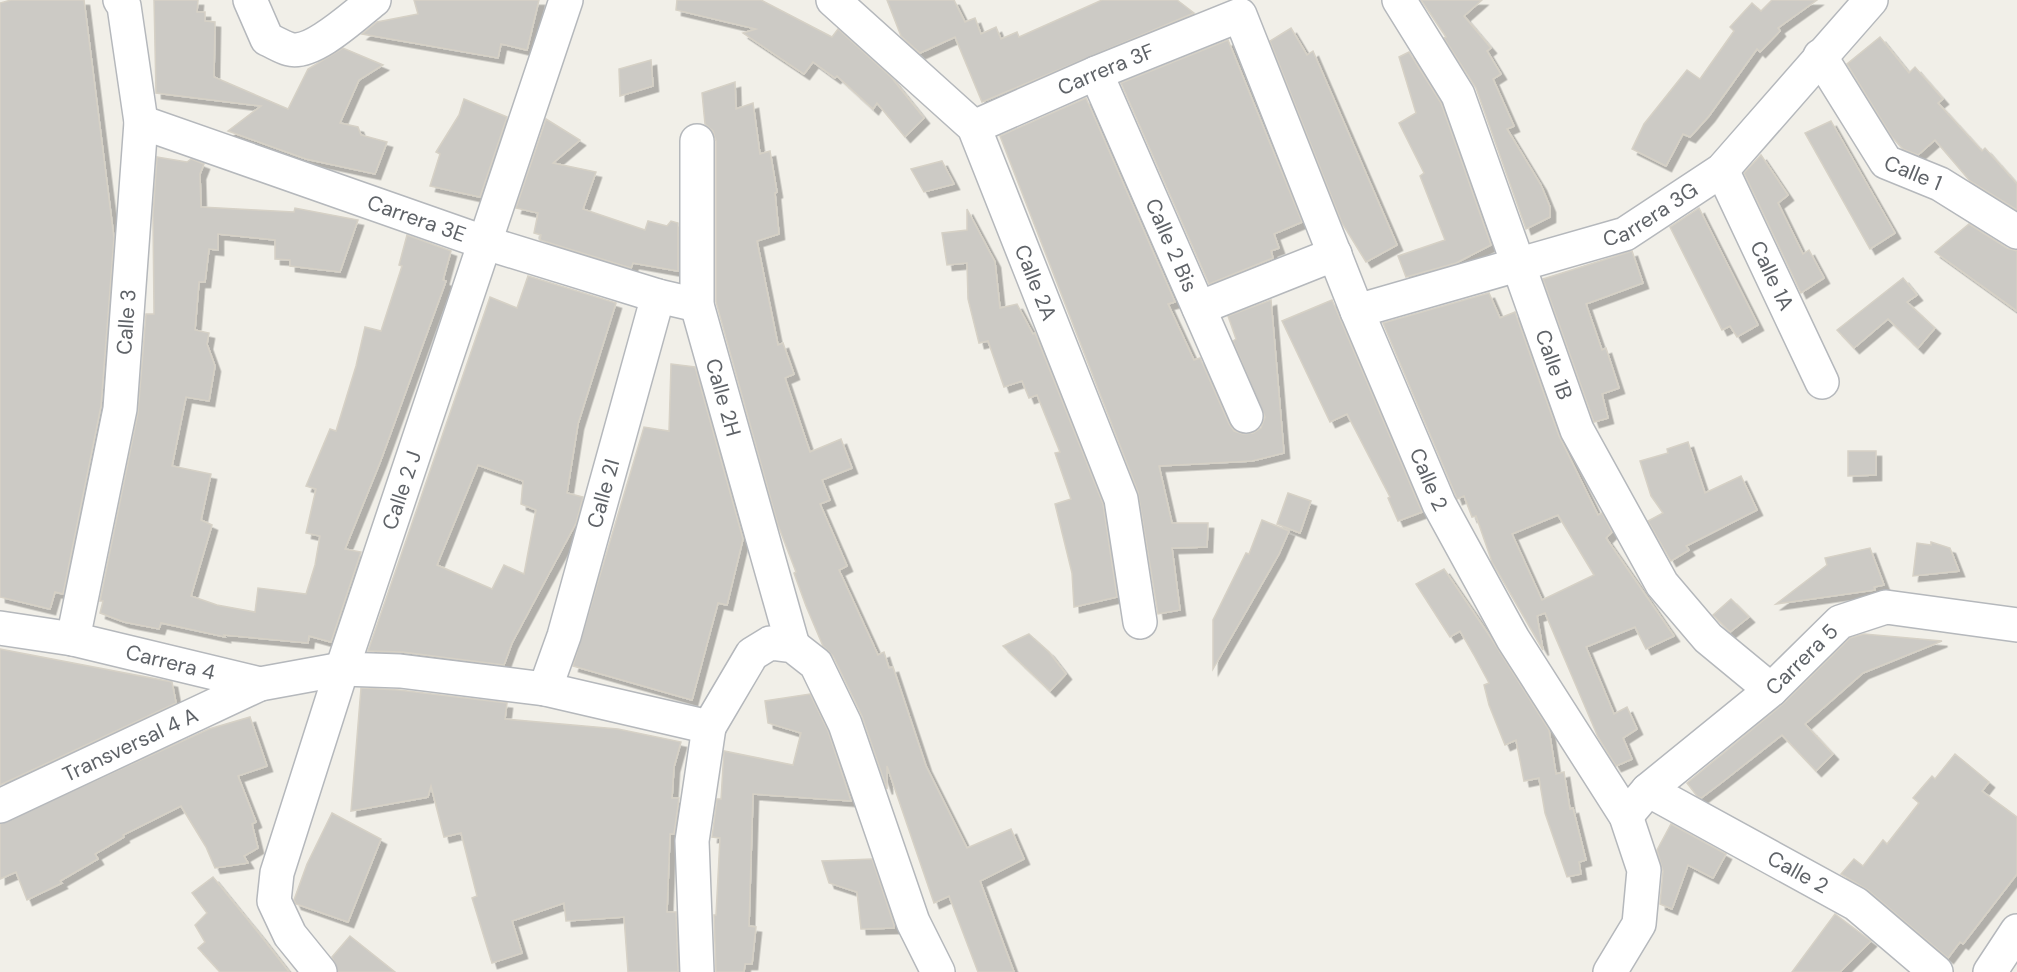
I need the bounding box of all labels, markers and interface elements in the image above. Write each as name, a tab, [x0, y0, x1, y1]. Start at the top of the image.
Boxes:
street label: Carrera 3F	[1053, 37, 1158, 102]
street label: Calle 1	[1880, 149, 1946, 197]
street label: Carrera 3G	[1600, 176, 1703, 254]
street label: Carrera 3E	[363, 188, 470, 249]
street label: Calle 2 Bis	[1139, 194, 1204, 296]
street label: Calle 1A	[1743, 236, 1800, 315]
street label: Calle 2A	[1008, 240, 1063, 325]
street label: Calle 3	[110, 288, 143, 356]
street label: Calle 1B	[1528, 326, 1579, 404]
street label: Calle 2H	[699, 355, 747, 440]
street label: Calle 2	[1403, 444, 1454, 516]
street label: Calle 2 J	[376, 447, 428, 533]
street label: Calle 2I	[580, 456, 626, 531]
street label: Carrera 5	[1760, 618, 1844, 702]
street label: Carrera 4	[123, 638, 218, 687]
street label: Transversal 4 A	[58, 701, 203, 789]
street label: Calle 2	[1762, 844, 1833, 900]

